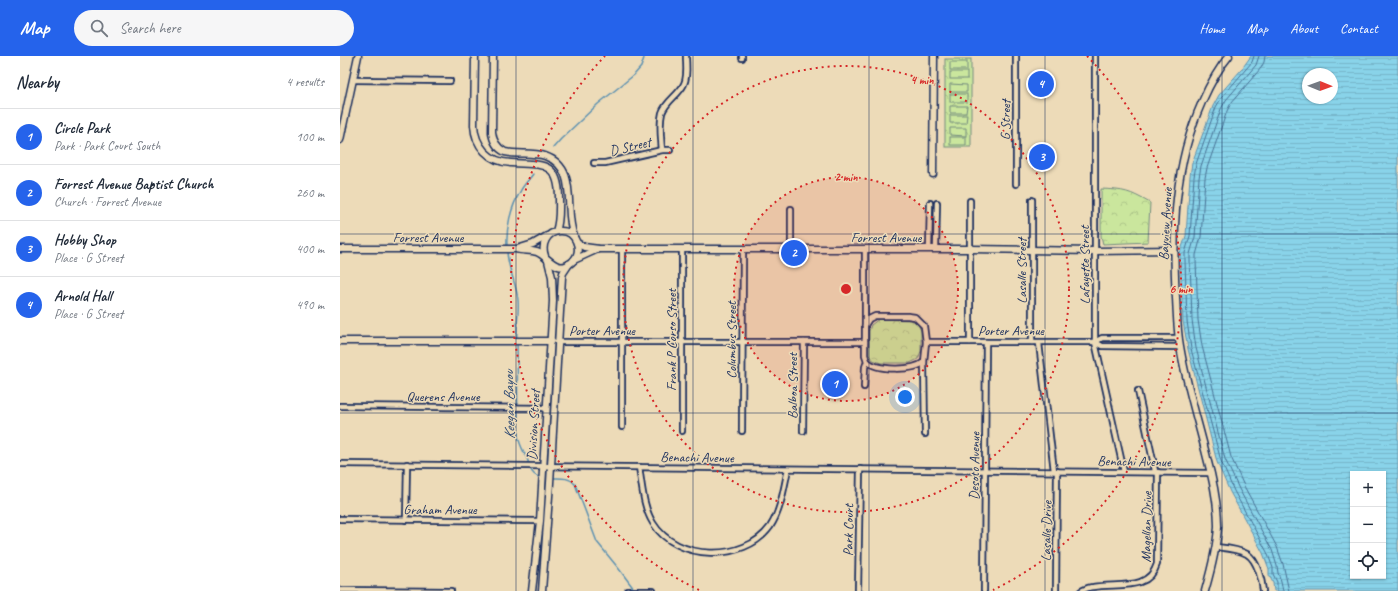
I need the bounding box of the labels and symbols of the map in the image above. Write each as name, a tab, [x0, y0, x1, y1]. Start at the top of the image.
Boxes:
north arrow	[1302, 68, 1338, 104]
pin: 4	[1028, 69, 1054, 99]
text: 4 min	[911, 72, 934, 88]
street label: G Street	[997, 97, 1014, 140]
street label: D Street	[608, 133, 655, 159]
pin: 3	[1029, 142, 1055, 172]
text: 2 min	[835, 169, 858, 185]
street label: Bayview Avenue	[1155, 186, 1176, 261]
street label: Lafayette Street	[1076, 224, 1093, 304]
street label: Forrest Avenue	[393, 229, 465, 246]
street label: Forrest Avenue	[851, 229, 923, 246]
street label: Lasalle Street	[1013, 236, 1030, 304]
pin: 2	[781, 238, 807, 268]
text: 6 min	[1169, 281, 1193, 297]
centre of rings	[839, 282, 853, 296]
street label: Frank P Corso Street	[663, 288, 680, 391]
street label: Columbus Street	[723, 300, 740, 379]
street label: Porter Avenue	[569, 322, 636, 339]
street label: Porter Avenue	[978, 322, 1045, 339]
street label: Balboa Street	[784, 352, 801, 419]
water label: Keegan Bayou	[499, 368, 520, 440]
pin: 1	[822, 369, 848, 399]
street label: Division Street	[523, 387, 544, 461]
your location	[895, 387, 915, 407]
street label: Querens Avenue	[407, 388, 481, 405]
street label: Desoto Avenue	[965, 431, 984, 500]
street label: Benachi Avenue	[660, 448, 735, 467]
street label: Benachi Avenue	[1097, 452, 1172, 471]
street label: Magellan Drive	[1137, 490, 1156, 563]
street label: Lasalle Drive	[1037, 499, 1056, 561]
street label: Graham Avenue	[403, 501, 478, 518]
street label: Park Court	[840, 502, 857, 556]

